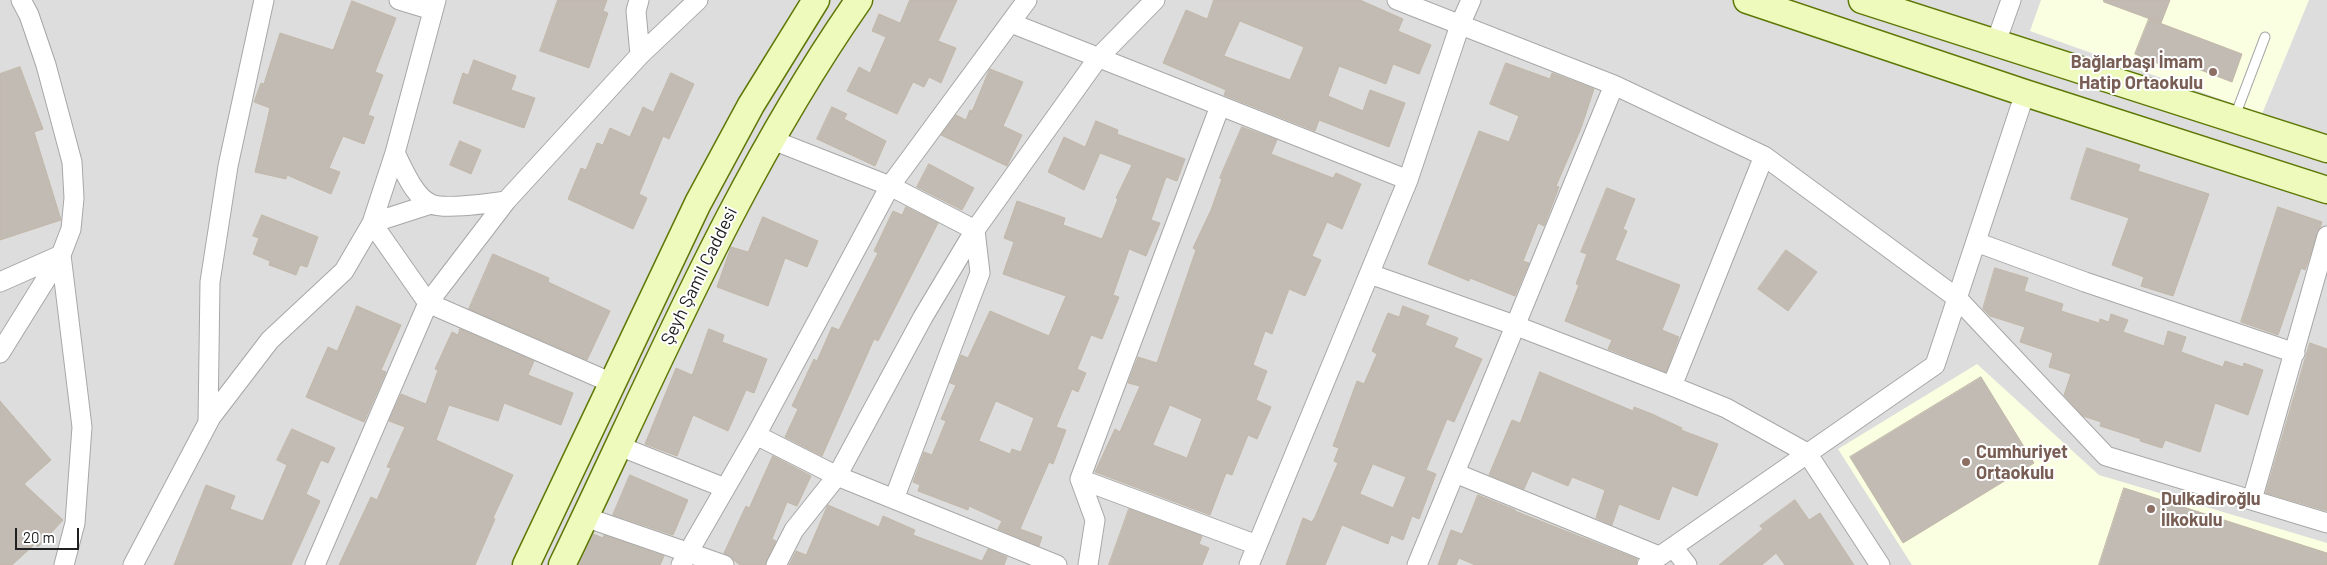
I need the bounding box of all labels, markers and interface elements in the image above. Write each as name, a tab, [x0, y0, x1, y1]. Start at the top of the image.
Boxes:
place label: Bağlarbaşı İmam Hatip Ortaokulu	[2071, 51, 2203, 94]
marker: Bağlarbaşı İmam Hatip Ortaokulu	[2207, 66, 2219, 78]
street label: Şeyh Şamil Caddesi	[656, 204, 742, 348]
place label: Cumhuriyet Ortaokulu	[1976, 441, 2068, 484]
marker: Cumhuriyet Ortaokulu	[1960, 456, 1972, 468]
place label: Dulkadiroğlu İlkokulu	[2161, 488, 2261, 530]
marker: Dulkadiroğlu İlkokulu	[2145, 503, 2157, 515]
scale bar	[18, 518, 81, 550]
text: 20 m	[23, 528, 55, 546]

